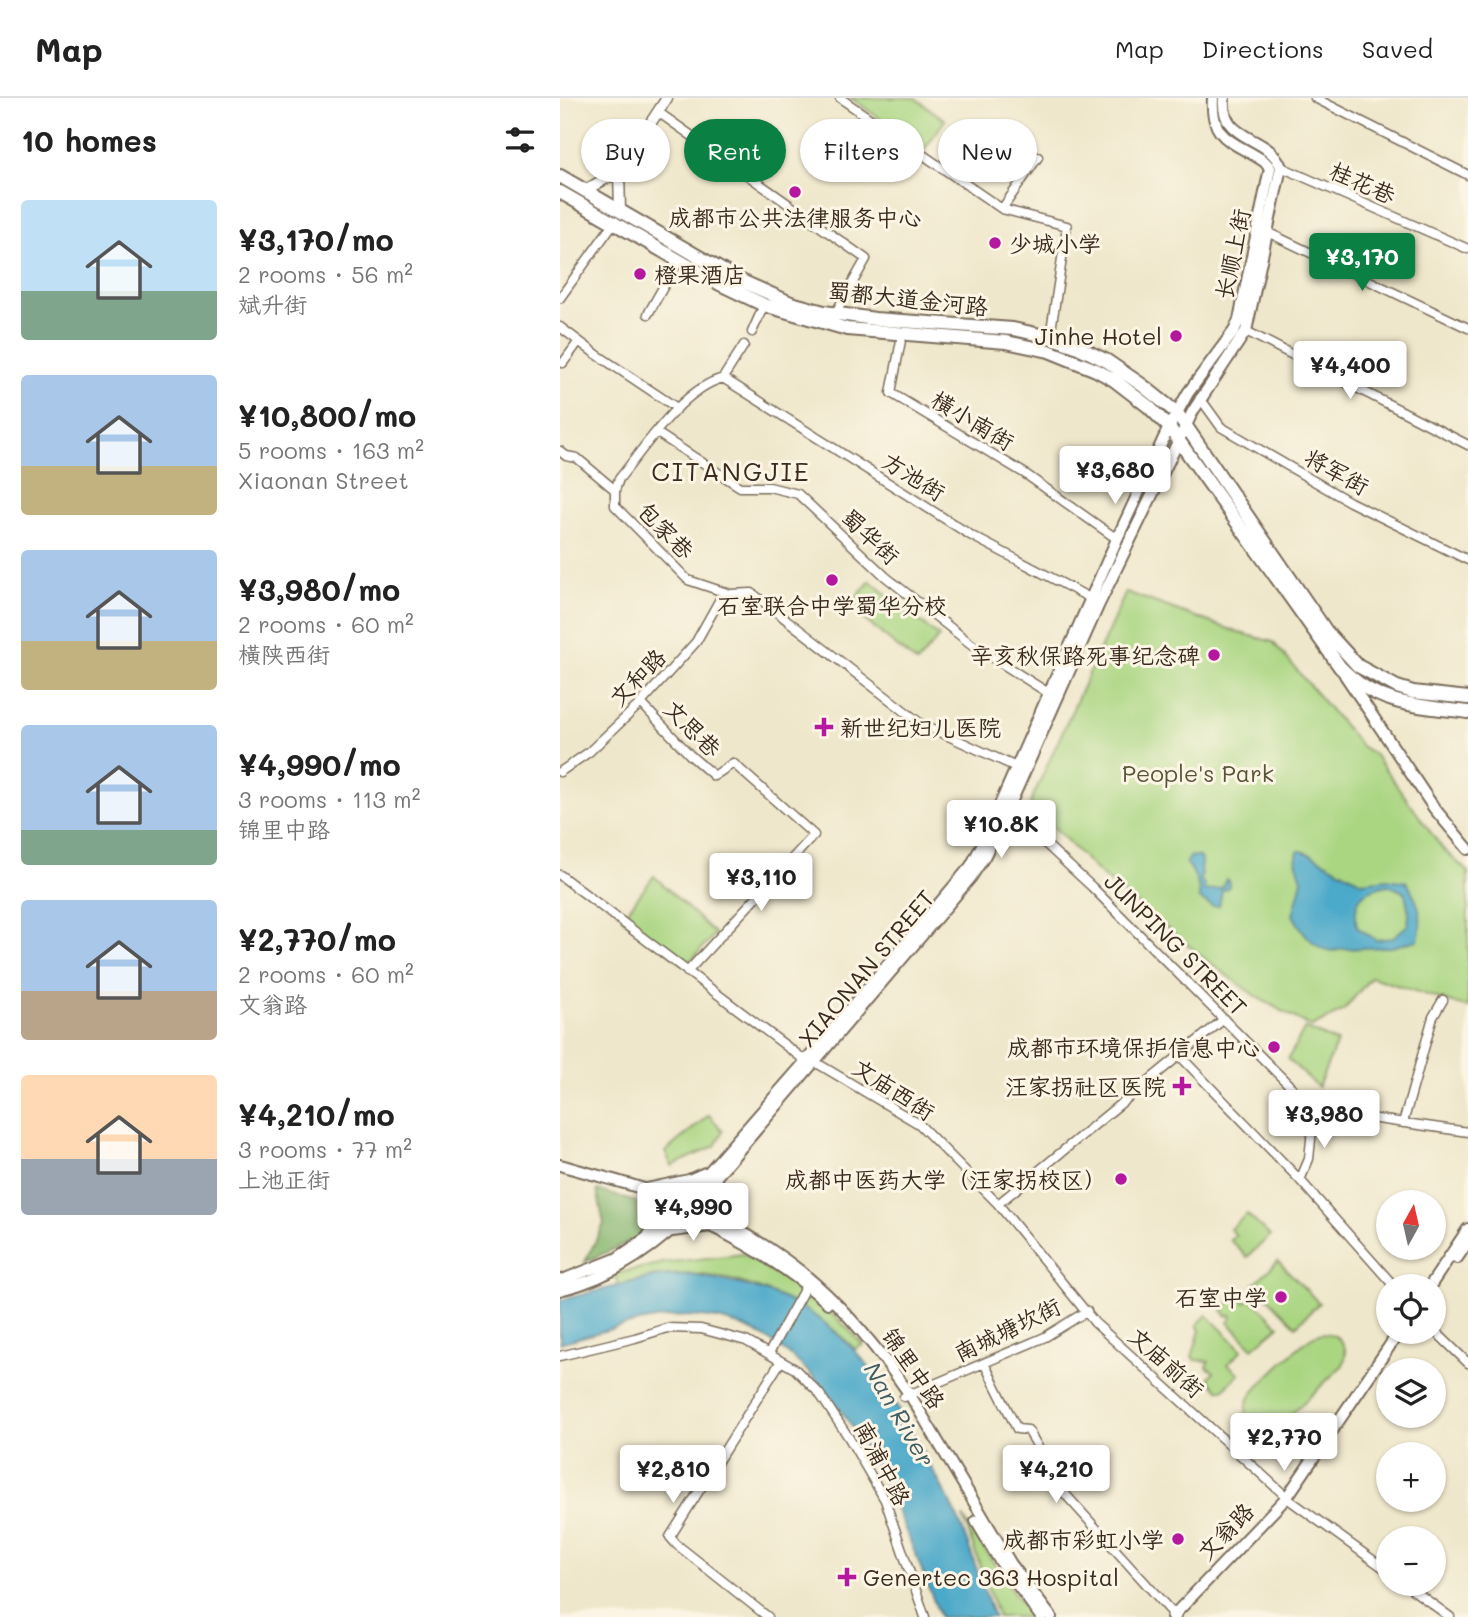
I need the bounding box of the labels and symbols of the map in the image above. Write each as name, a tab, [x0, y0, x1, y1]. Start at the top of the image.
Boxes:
street label: 桂花巷	[1325, 154, 1402, 210]
marker: 成都市公共法律服务中心	[787, 184, 803, 200]
place label: 成都市公共法律服务中心	[669, 202, 922, 232]
street label: 长顺上街	[1208, 206, 1256, 302]
place label: 少城小学	[1009, 228, 1101, 258]
pin: ¥3,170	[1305, 234, 1419, 293]
marker: 少城小学	[987, 235, 1003, 251]
place label: 橙果酒店	[654, 259, 746, 289]
marker: 橙果酒店	[632, 266, 648, 282]
street label: 蜀都大道金河路	[826, 275, 990, 321]
place label: Jinhe Hotel	[1035, 321, 1162, 351]
marker: Jinhe Hotel	[1168, 328, 1184, 344]
pin: ¥4,400	[1293, 342, 1407, 401]
street label: 横小南街	[926, 383, 1020, 457]
street label: 将军街	[1300, 441, 1374, 501]
street label: 方池街	[877, 445, 951, 507]
pin: ¥3,680	[1058, 446, 1172, 506]
district label: CITANGJIE	[651, 454, 811, 488]
street label: 包家巷	[631, 495, 702, 566]
street label: 蜀华街	[836, 502, 906, 570]
marker: 石室联合中学蜀华分校	[824, 572, 840, 588]
place label: 石室联合中学蜀华分校	[717, 590, 947, 620]
place label: 辛亥秋保路死事纪念碑	[970, 640, 1200, 670]
street label: 文和路	[602, 642, 672, 712]
marker: 辛亥秋保路死事纪念碑	[1206, 647, 1222, 663]
street label: 文思巷	[658, 693, 729, 764]
place label: 新世纪妇儿医院	[840, 712, 1001, 742]
marker: 新世纪妇儿医院	[814, 717, 834, 737]
park label: People's Park	[1122, 758, 1274, 788]
pin: ¥10.8K	[944, 800, 1058, 860]
pin: ¥3,110	[704, 854, 818, 913]
street label: JUNPING STREET	[1098, 866, 1254, 1022]
street label: XIAONAN STREET	[791, 883, 941, 1053]
place label: 成都市环境保护信息中心	[1007, 1032, 1260, 1062]
marker: 成都市环境保护信息中心	[1266, 1039, 1282, 1055]
street label: 文庙西街	[847, 1051, 941, 1127]
place label: 汪家拐社区医院	[1005, 1071, 1166, 1101]
marker: 汪家拐社区医院	[1172, 1076, 1192, 1096]
pin: ¥3,980	[1267, 1090, 1381, 1150]
place label: 成都中医药大学（汪家拐校区）	[785, 1164, 1107, 1194]
marker: 成都中医药大学（汪家拐校区）	[1113, 1171, 1129, 1187]
pin: ¥4,990	[636, 1184, 750, 1243]
north arrow	[1376, 1190, 1446, 1260]
place label: 石室中学	[1175, 1282, 1267, 1312]
marker: 石室中学	[1273, 1289, 1289, 1305]
street label: 南城塘坎街	[949, 1290, 1065, 1368]
street label: 文庙前街	[1123, 1320, 1211, 1404]
street label: 锦里中路	[876, 1321, 952, 1415]
water label: Nan River	[858, 1356, 942, 1472]
pin: ¥2,770	[1227, 1414, 1341, 1473]
street label: 南浦中路	[848, 1415, 918, 1511]
pin: ¥2,810	[616, 1446, 730, 1505]
pin: ¥4,210	[999, 1446, 1113, 1505]
street label: 文翁路	[1190, 1496, 1260, 1566]
place label: 成都市彩虹小学	[1003, 1524, 1164, 1554]
marker: 成都市彩虹小学	[1170, 1531, 1186, 1547]
place label: Genertec 363 Hospital	[863, 1562, 1119, 1592]
marker: Genertec 363 Hospital	[837, 1567, 857, 1587]

